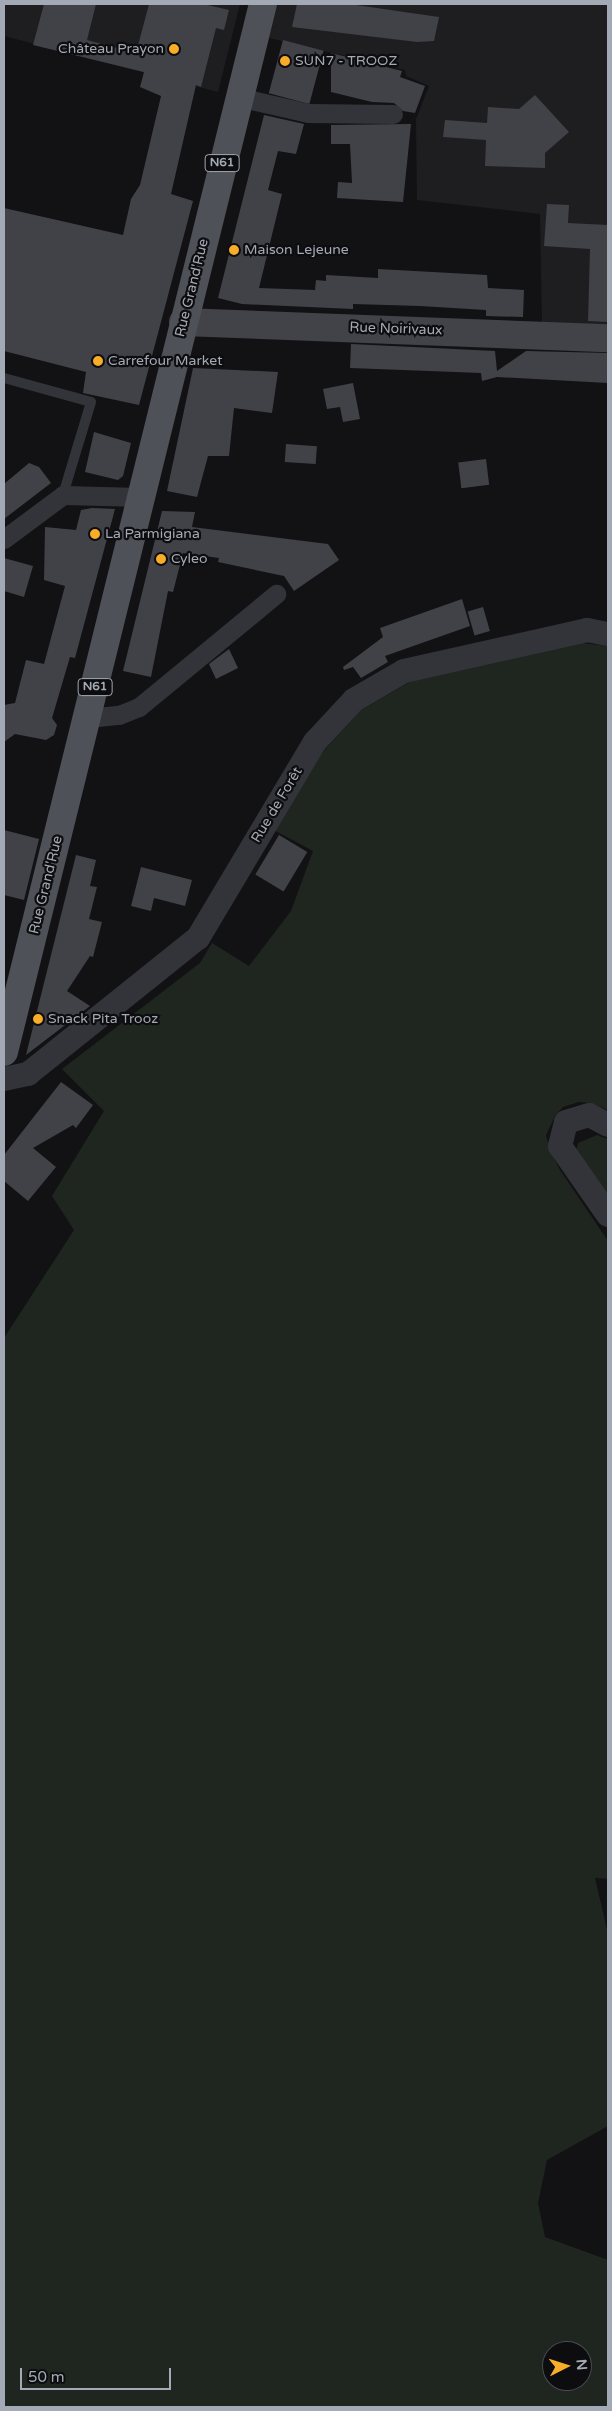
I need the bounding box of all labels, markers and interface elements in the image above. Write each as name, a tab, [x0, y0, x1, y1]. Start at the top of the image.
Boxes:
place label: Château Prayon	[58, 41, 164, 57]
marker: Château Prayon	[168, 43, 180, 55]
place label: SUN7 - TROOZ	[295, 53, 397, 69]
marker: SUN7 - TROOZ	[279, 55, 291, 67]
road number: N61	[204, 154, 240, 172]
street label: Rue Grand'Rue	[172, 237, 212, 339]
place label: Maison Lejeune	[244, 242, 349, 258]
marker: Maison Lejeune	[228, 244, 240, 256]
street label: Rue Noirivaux	[349, 319, 443, 339]
place label: Carrefour Market	[108, 353, 223, 369]
marker: Carrefour Market	[92, 355, 104, 367]
place label: La Parmigiana	[105, 526, 200, 542]
marker: La Parmigiana	[89, 528, 101, 540]
place label: Cyleo	[171, 551, 207, 567]
marker: Cyleo	[155, 553, 167, 565]
road number: N61	[78, 678, 112, 696]
street label: Rue de Forêt	[248, 764, 306, 846]
street label: Rue Grand'Rue	[26, 834, 66, 936]
place label: Snack Pita Trooz	[48, 1011, 158, 1027]
marker: Snack Pita Trooz	[32, 1013, 44, 1025]
north arrow	[542, 2341, 592, 2391]
scale bar	[22, 2358, 174, 2390]
text: N	[572, 2358, 590, 2371]
text: 50 m	[28, 2368, 65, 2386]

